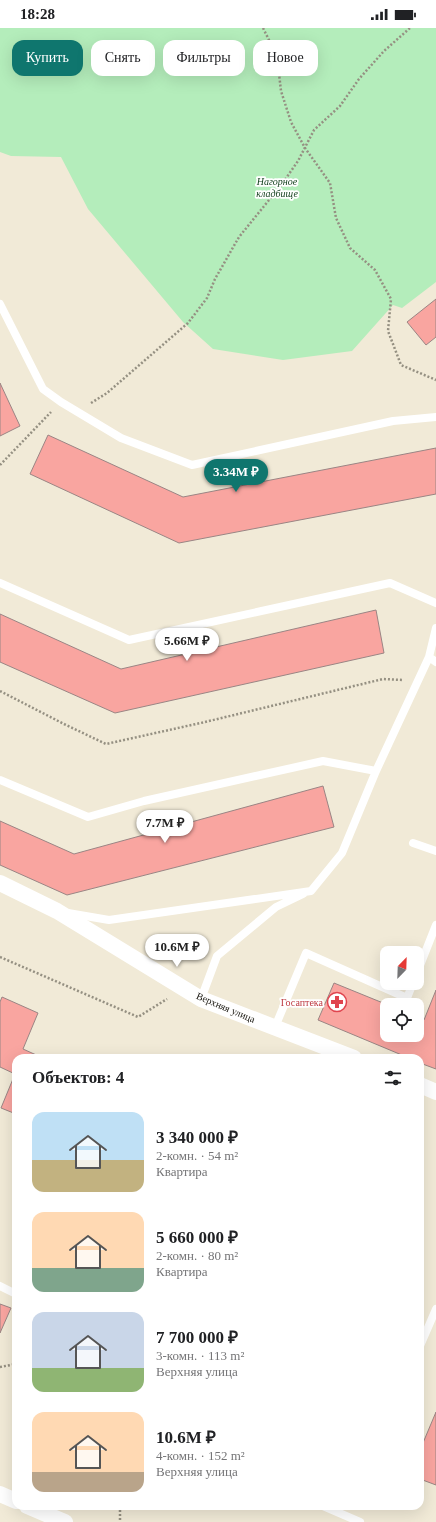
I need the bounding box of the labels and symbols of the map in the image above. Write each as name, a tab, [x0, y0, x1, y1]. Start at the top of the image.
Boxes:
park label: Нагорное кладбище	[256, 176, 298, 199]
pin: 3.34M ₽	[199, 459, 273, 493]
pin: 5.66M ₽	[150, 628, 224, 662]
pin: 7.7M ₽	[132, 810, 198, 844]
pin: 10.6M ₽	[140, 934, 214, 968]
north arrow	[380, 946, 424, 990]
street label: Верхняя улица	[195, 990, 257, 1025]
pharmacy icon: Госаптека	[326, 991, 348, 1013]
place label: Госаптека	[281, 997, 324, 1008]

